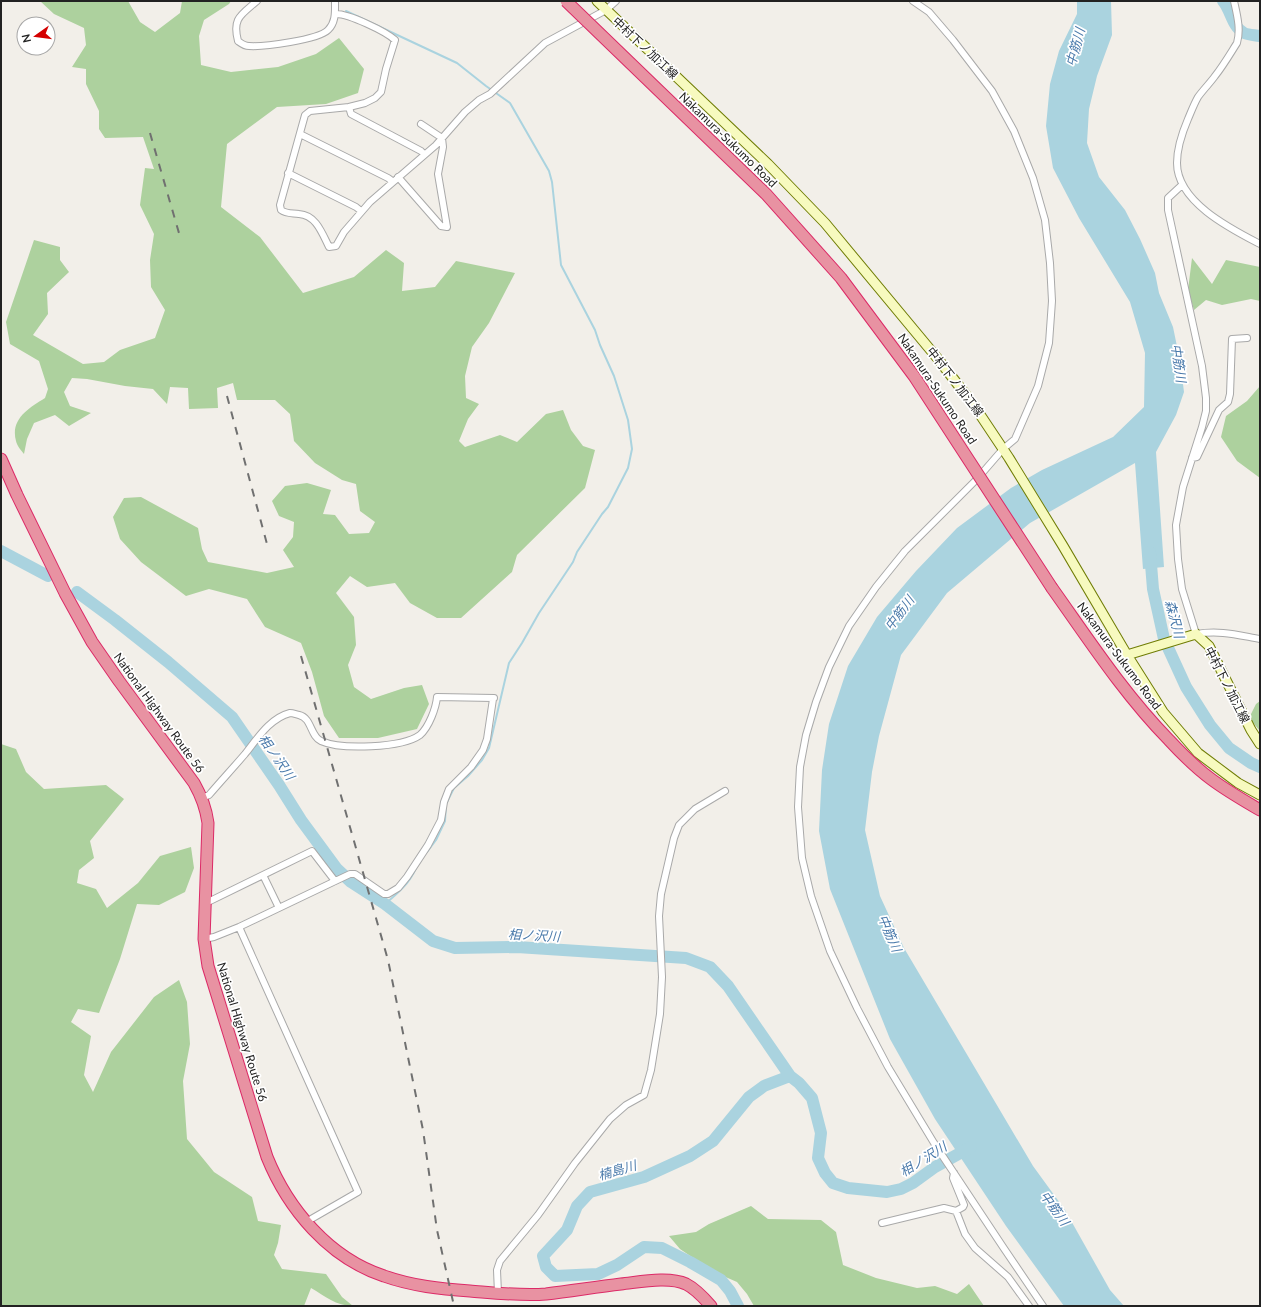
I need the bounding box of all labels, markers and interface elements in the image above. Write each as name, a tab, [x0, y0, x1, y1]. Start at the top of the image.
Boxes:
street label: 中村下ノ加江線	[610, 13, 681, 82]
north arrow	[16, 16, 56, 56]
water label: 中筋川	[1062, 24, 1088, 68]
text: N	[18, 33, 33, 44]
street label: Nakamura-Sukumo Road	[676, 89, 780, 190]
street label: Nakamura-Sukumo Road	[895, 330, 980, 447]
water label: 中筋川	[1168, 343, 1190, 385]
street label: 中村下ノ加江線	[924, 344, 987, 419]
water label: 中筋川	[881, 591, 918, 633]
water label: 森沢川	[1162, 598, 1188, 642]
street label: Nakamura-Sukumo Road	[1074, 599, 1165, 712]
street label: 中村下ノ加江線	[1202, 644, 1253, 726]
street label: National Highway Route 56	[111, 650, 208, 776]
water label: 相ノ沢川	[256, 731, 300, 785]
water label: 中筋川	[875, 912, 906, 956]
water label: 相ノ沢川	[508, 926, 562, 944]
street label: National Highway Route 56	[214, 960, 271, 1103]
water label: 相ノ沢川	[897, 1137, 951, 1180]
water label: 楠島川	[596, 1156, 640, 1183]
water label: 中筋川	[1037, 1188, 1074, 1230]

